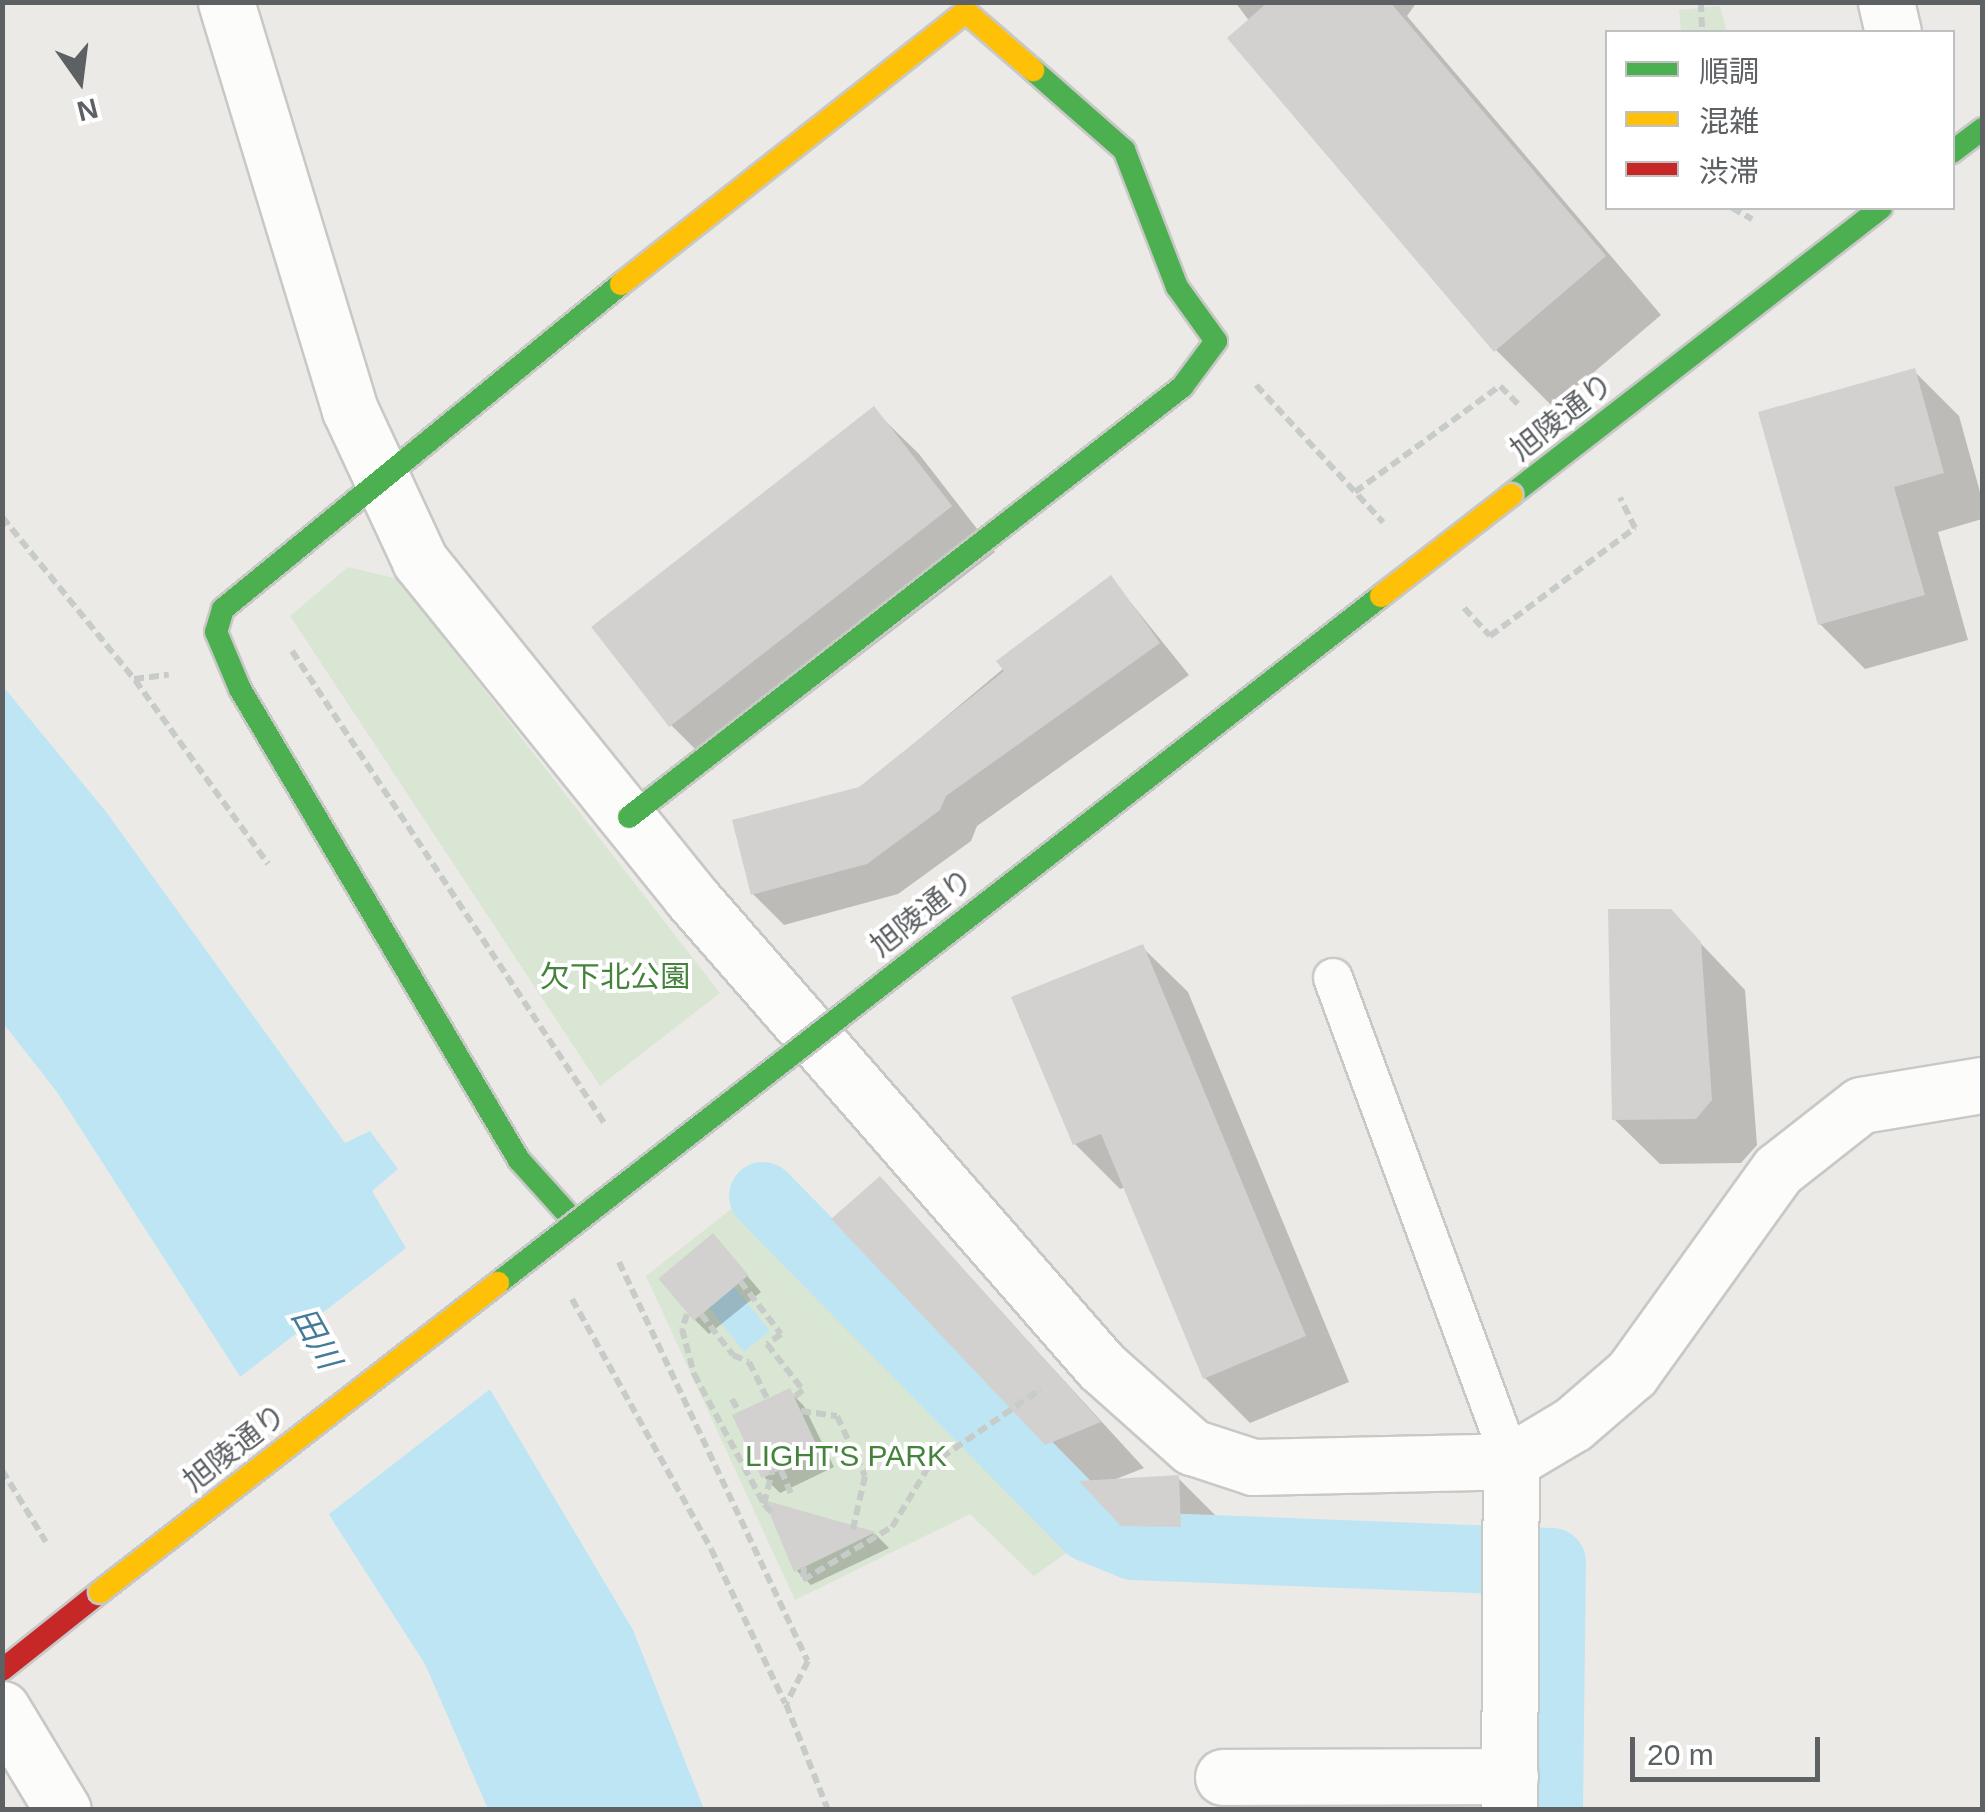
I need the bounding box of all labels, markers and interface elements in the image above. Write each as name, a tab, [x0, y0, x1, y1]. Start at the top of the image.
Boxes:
north arrow	[30, 30, 130, 130]
legend	[1605, 30, 1955, 210]
text: 順調	[1699, 55, 1759, 88]
text: N	[74, 92, 101, 127]
text: 混雑	[1699, 105, 1759, 138]
text: 渋滞	[1699, 155, 1759, 188]
street label: 旭陵通り	[1504, 366, 1620, 468]
street label: 旭陵通り	[864, 862, 980, 964]
park label: 欠下北公園	[540, 959, 690, 995]
water label: 田川	[284, 1301, 348, 1375]
street label: 旭陵通り	[177, 1397, 293, 1499]
park label: LIGHT'S PARK	[745, 1438, 947, 1474]
scale bar	[1635, 1717, 1825, 1779]
text: 20 m	[1647, 1738, 1714, 1771]

